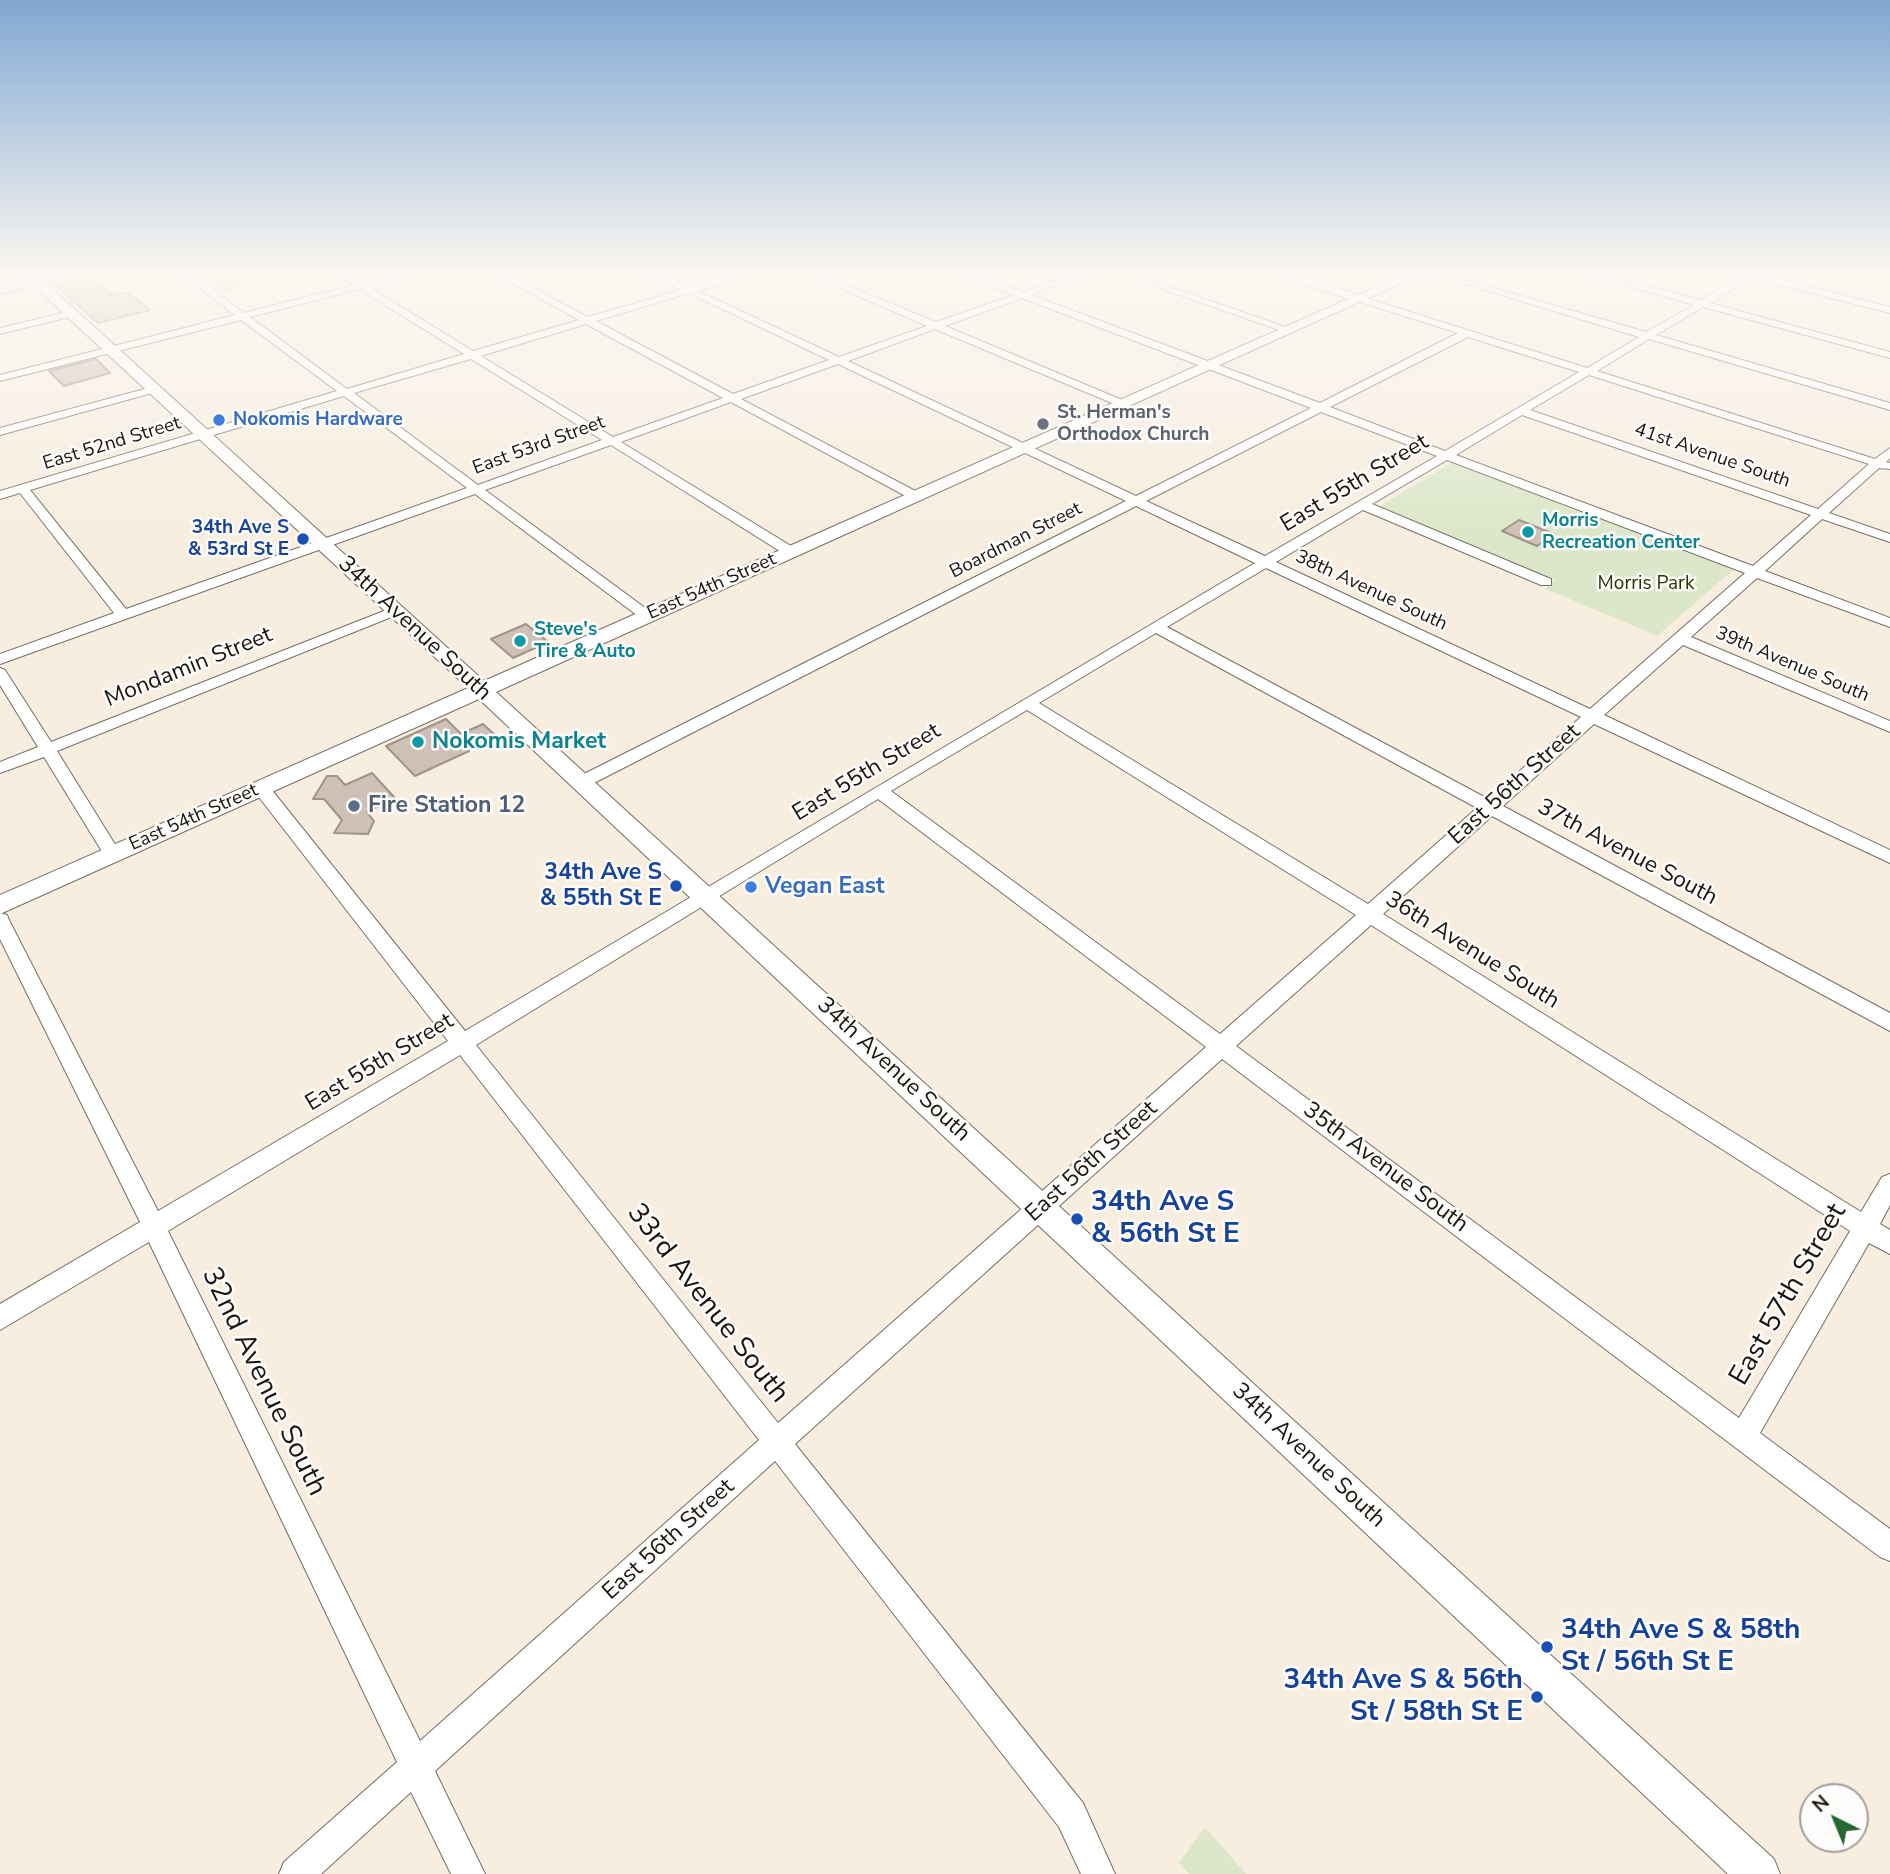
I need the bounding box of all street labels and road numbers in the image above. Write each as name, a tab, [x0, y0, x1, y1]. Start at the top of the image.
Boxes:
street label: East 52nd Street	[40, 412, 184, 476]
street label: East 53rd Street	[470, 412, 608, 480]
street label: 41st Avenue South	[1631, 419, 1793, 493]
street label: East 55th Street	[1276, 429, 1434, 539]
street label: Boardman Street	[946, 498, 1086, 584]
street label: 38th Avenue South	[1291, 546, 1451, 636]
street label: East 54th Street	[644, 548, 780, 626]
street label: 34th Avenue South	[332, 551, 496, 707]
street label: Mondamin Street	[101, 622, 277, 714]
street label: 39th Avenue South	[1712, 622, 1872, 708]
street label: East 55th Street	[788, 718, 946, 828]
street label: East 56th Street	[1443, 719, 1587, 851]
street label: East 54th Street	[126, 779, 262, 857]
street label: 37th Avenue South	[1532, 794, 1722, 912]
street label: 36th Avenue South	[1380, 886, 1564, 1016]
street label: 34th Avenue South	[811, 992, 975, 1148]
street label: East 55th Street	[301, 1008, 459, 1118]
street label: East 56th Street	[1020, 1096, 1164, 1228]
street label: 35th Avenue South	[1297, 1097, 1473, 1239]
street label: 33rd Avenue South	[619, 1198, 795, 1410]
street label: East 57th Street	[1723, 1198, 1855, 1392]
street label: 32nd Avenue South	[193, 1262, 333, 1502]
street label: 34th Avenue South	[1226, 1378, 1390, 1534]
street label: East 56th Street	[597, 1474, 741, 1606]

